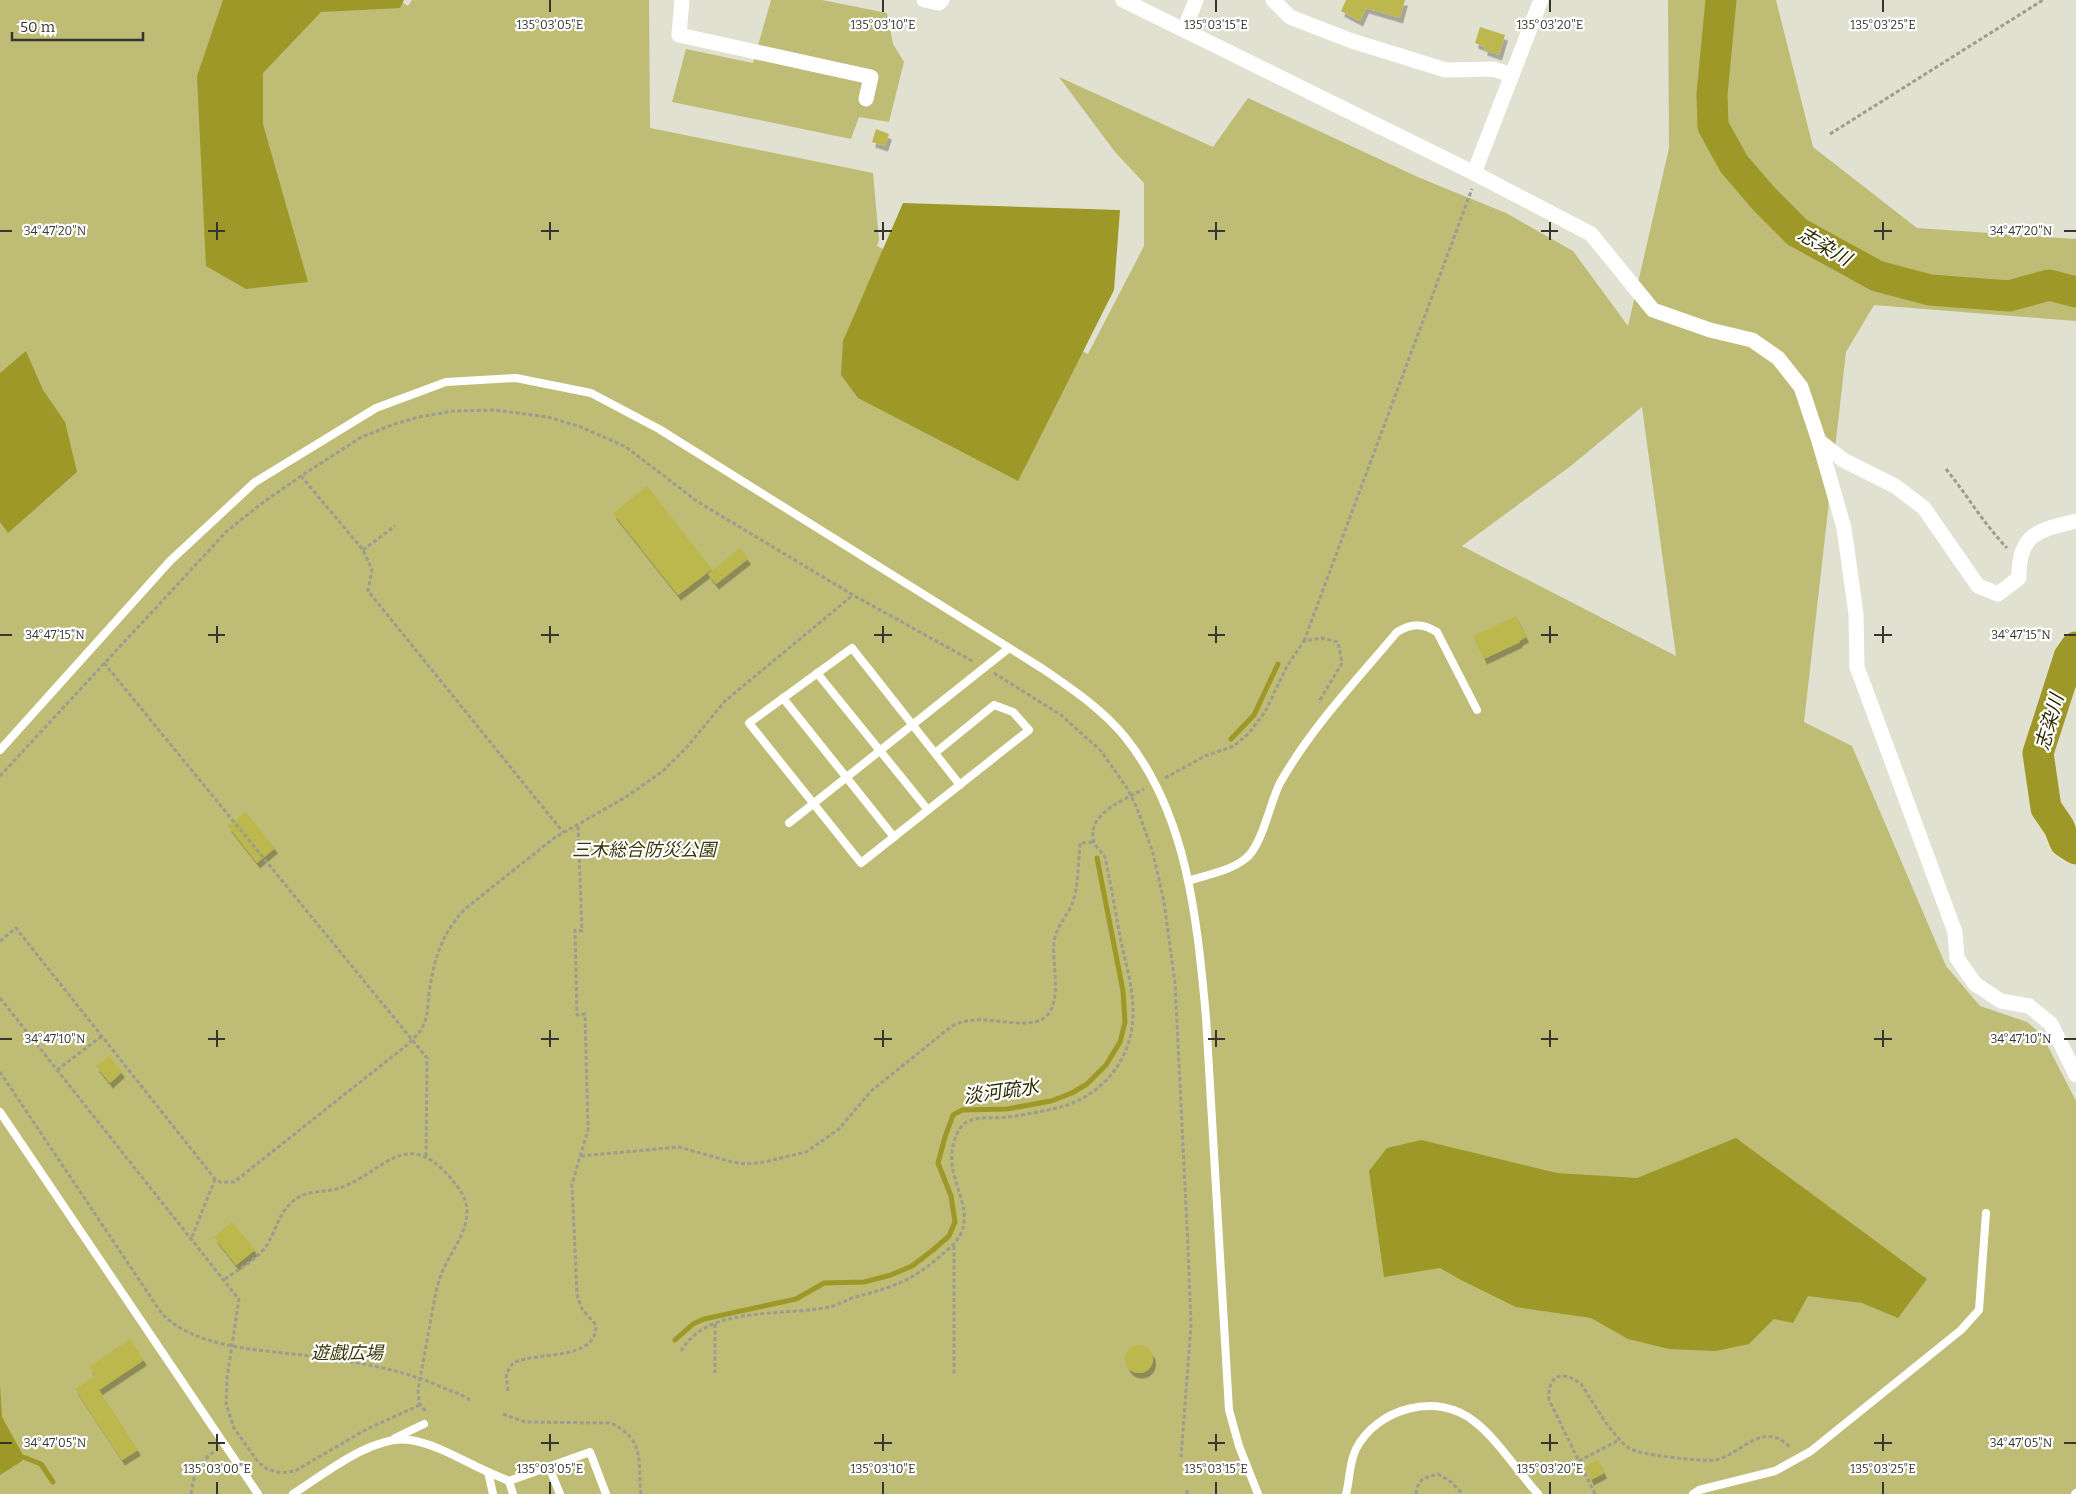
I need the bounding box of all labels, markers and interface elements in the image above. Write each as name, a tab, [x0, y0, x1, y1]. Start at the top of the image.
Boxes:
scale bar	[12, 10, 144, 42]
text: 50 m	[20, 18, 56, 36]
text: 135°03'05"E	[517, 18, 583, 32]
text: 135°03'10"E	[851, 18, 915, 32]
text: 135°03'15"E	[1184, 18, 1248, 32]
text: 135°03'20"E	[1517, 18, 1583, 32]
text: 135°03'25"E	[1850, 18, 1916, 32]
water label: 志染川	[1794, 222, 1857, 272]
text: 34°47'20"N	[24, 224, 87, 238]
text: 34°47'20"N	[1990, 224, 2053, 238]
text: 34°47'15"N	[25, 628, 85, 642]
text: 34°47'15"N	[1991, 628, 2051, 642]
water label: 志染川	[2031, 690, 2069, 753]
park label: 三木総合防災公園	[572, 839, 719, 861]
text: 34°47'10"N	[24, 1032, 86, 1046]
text: 34°47'10"N	[1990, 1032, 2052, 1046]
water label: 淡河疏水	[962, 1075, 1042, 1108]
park label: 遊戯広場	[311, 1342, 385, 1364]
text: 34°47'05"N	[24, 1436, 87, 1450]
text: 34°47'05"N	[1990, 1436, 2053, 1450]
text: 135°03'00"E	[183, 1462, 251, 1476]
text: 135°03'05"E	[517, 1462, 583, 1476]
text: 135°03'10"E	[851, 1462, 915, 1476]
text: 135°03'15"E	[1184, 1462, 1248, 1476]
text: 135°03'20"E	[1517, 1462, 1583, 1476]
text: 135°03'25"E	[1850, 1462, 1916, 1476]

